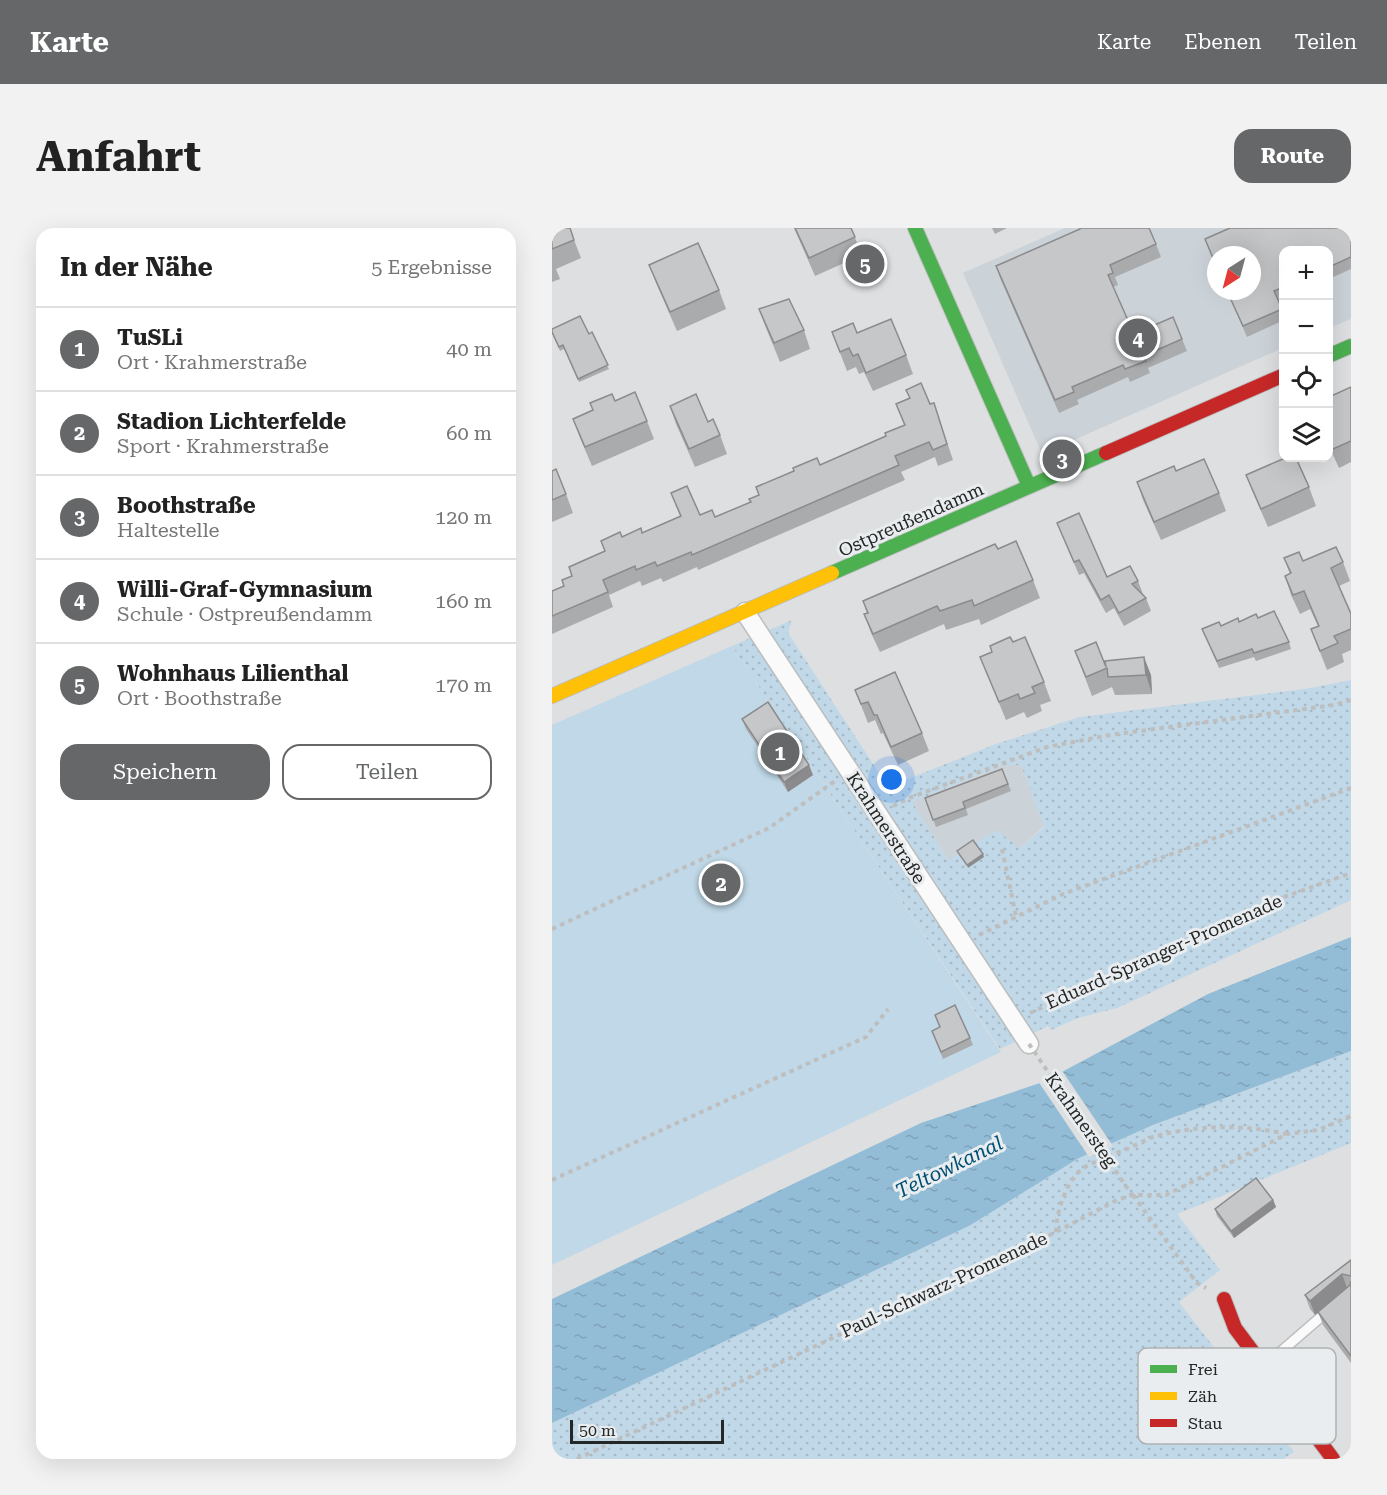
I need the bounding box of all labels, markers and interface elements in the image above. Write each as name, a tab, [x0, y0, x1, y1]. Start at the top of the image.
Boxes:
text: Karte	[30, 26, 109, 59]
text: Karte	[1097, 30, 1151, 54]
text: Ebenen	[1184, 30, 1262, 54]
text: Teilen	[1295, 30, 1357, 54]
button: Route	[1234, 129, 1351, 183]
text: Anfahrt	[36, 132, 201, 181]
pin: 5	[846, 242, 884, 286]
north arrow	[1207, 246, 1261, 300]
map controls	[1279, 246, 1333, 462]
button: +	[1279, 246, 1333, 300]
text: In der Nähe	[60, 252, 213, 282]
text: 5 Ergebnisse	[371, 255, 492, 279]
button: −	[1279, 300, 1333, 354]
pin: 4	[1118, 316, 1158, 360]
text: TuSLi	[117, 325, 183, 350]
text: 1	[74, 337, 85, 361]
text: 40 m	[446, 337, 492, 361]
text: Ort · Krahmerstraße	[117, 350, 307, 374]
button: locate	[1279, 354, 1333, 408]
button: layers	[1279, 408, 1333, 462]
text: Stadion Lichterfelde	[117, 409, 346, 434]
text: 2	[74, 421, 85, 445]
text: 60 m	[446, 421, 492, 445]
text: Sport · Krahmerstraße	[117, 434, 329, 458]
pin: 3	[1042, 436, 1082, 482]
street label: Ostpreußendamm	[835, 478, 987, 561]
text: Boothstraße	[117, 493, 256, 518]
text: 3	[74, 505, 85, 529]
text: 120 m	[435, 505, 492, 529]
text: Haltestelle	[117, 518, 220, 542]
text: Willi-Graf-Gymnasium	[117, 577, 373, 602]
text: 4	[74, 589, 85, 613]
text: 160 m	[435, 589, 492, 613]
text: Schule · Ostpreußendamm	[117, 602, 372, 626]
text: Wohnhaus Lilienthal	[117, 661, 349, 686]
text: 5	[74, 673, 85, 697]
text: 170 m	[435, 673, 492, 697]
text: Ort · Boothstraße	[117, 686, 282, 710]
pin: 1	[760, 730, 800, 774]
button: Speichern	[60, 744, 270, 800]
button: Teilen	[282, 744, 492, 800]
your location	[877, 765, 906, 794]
street label: Krahmerstraße	[843, 768, 930, 888]
pin: 2	[702, 860, 740, 906]
street label: Eduard-Spranger-Promenade	[1042, 890, 1285, 1013]
street label: Krahmersteg	[1041, 1068, 1122, 1172]
water label: Teltowkanal	[891, 1131, 1007, 1203]
street label: Paul-Schwarz-Promenade	[837, 1227, 1050, 1342]
legend	[1138, 1348, 1336, 1444]
text: Frei	[1188, 1360, 1218, 1379]
text: Zäh	[1188, 1387, 1217, 1406]
text: Stau	[1188, 1414, 1222, 1433]
scale bar	[570, 1417, 724, 1444]
text: 50 m	[579, 1421, 616, 1440]

